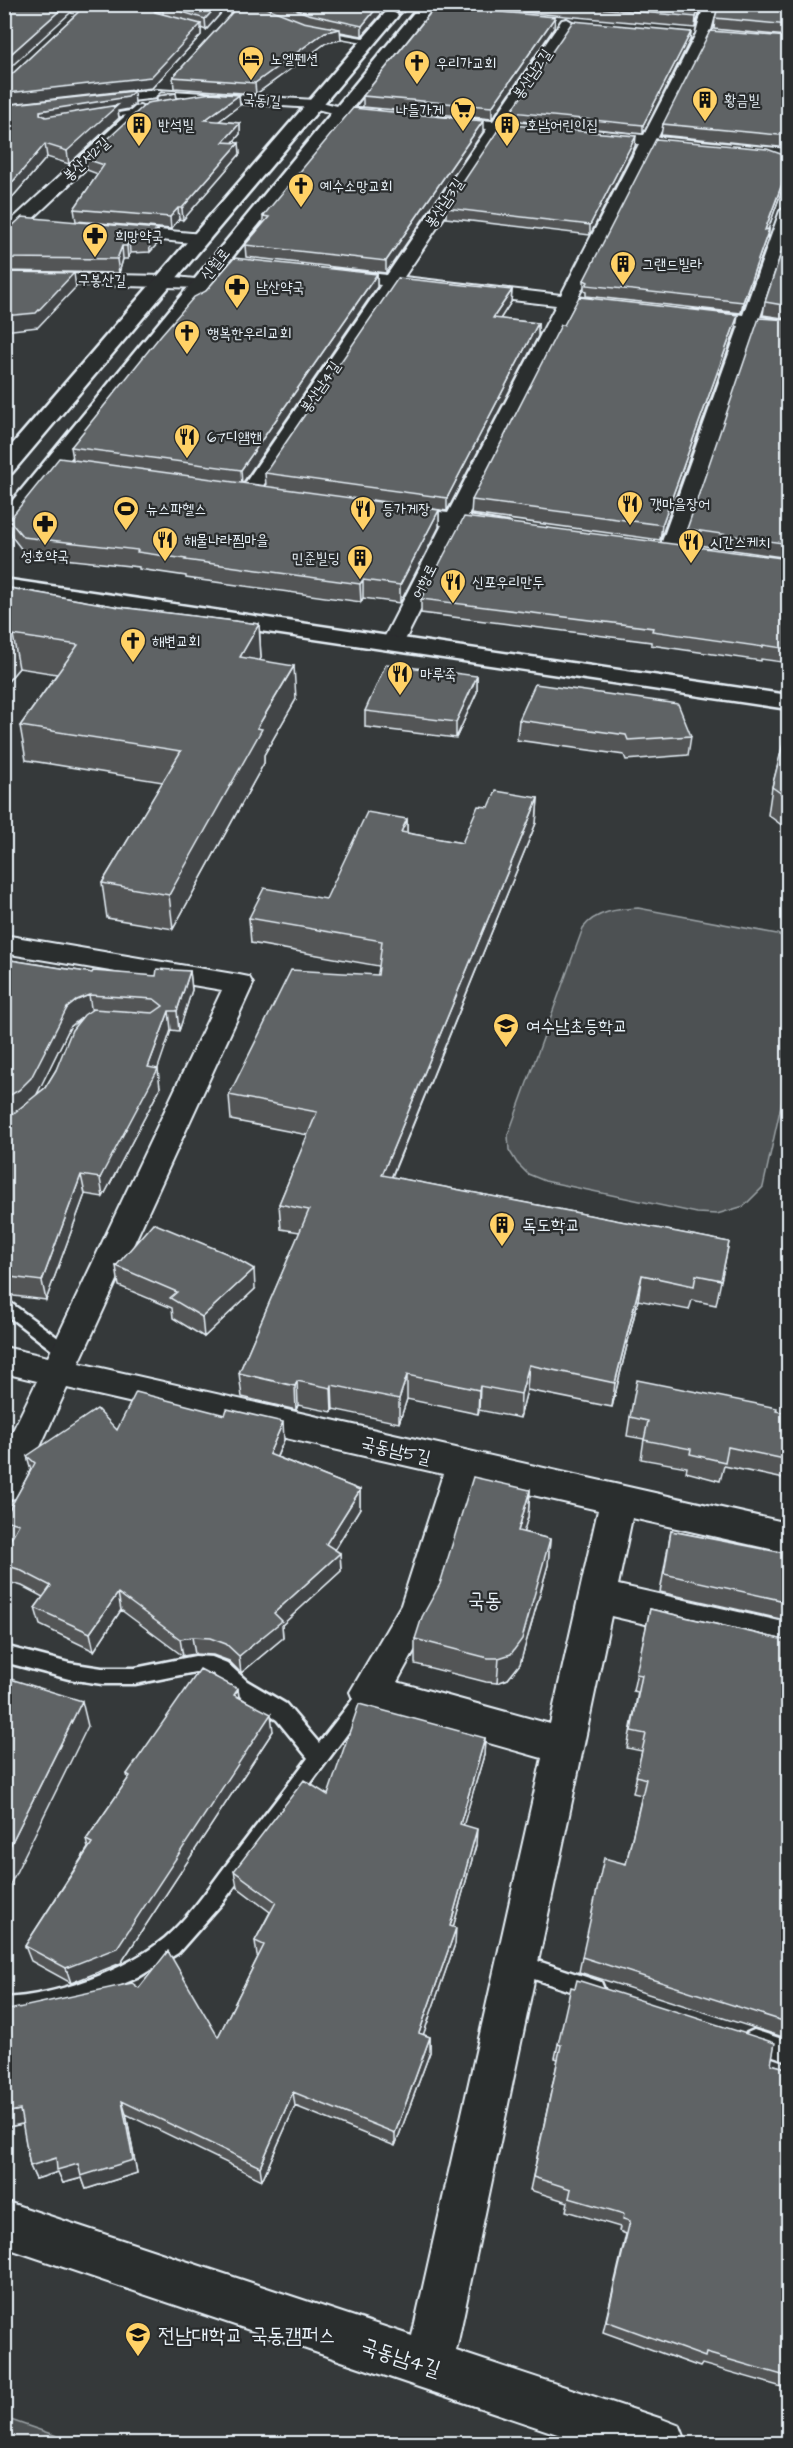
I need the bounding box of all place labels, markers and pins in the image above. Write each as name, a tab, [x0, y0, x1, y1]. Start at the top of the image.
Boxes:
hotel icon: 노엘펜션	[236, 44, 266, 82]
church icon: 우리가교회	[402, 48, 432, 86]
place label: 노엘펜션	[270, 49, 318, 70]
place label: 우리가교회	[436, 53, 496, 74]
building icon: 황금빌	[690, 85, 720, 123]
place label: 황금빌	[724, 90, 760, 111]
supermarket icon: 나들가게	[448, 95, 478, 133]
place label: 나들가게	[396, 100, 444, 121]
building icon: 반석빌	[124, 110, 154, 148]
building icon: 호남어린이집	[492, 110, 522, 148]
place label: 반석빌	[158, 115, 194, 136]
place label: 호남어린이집	[526, 115, 598, 136]
church icon: 예수소망교회	[286, 171, 316, 209]
place label: 예수소망교회	[320, 176, 392, 197]
pharmacy icon: 희망약국	[80, 221, 110, 259]
place label: 희망약국	[115, 226, 163, 247]
building icon: 그랜드빌라	[608, 249, 638, 287]
place label: 그랜드빌라	[642, 254, 702, 275]
pharmacy icon: 남산약국	[222, 272, 252, 310]
place label: 남산약국	[256, 277, 304, 298]
church icon: 행복한우리교회	[172, 318, 202, 356]
place label: 행복한우리교회	[207, 323, 292, 344]
restaurant icon: 67디앰핸	[172, 422, 202, 460]
place label: 67디앰핸	[207, 427, 262, 448]
restaurant icon: 갯마을장어	[615, 489, 645, 527]
sports icon: 뉴스파헬스	[111, 494, 141, 532]
restaurant icon: 등가게장	[348, 494, 378, 532]
place label: 갯마을장어	[650, 494, 710, 515]
place label: 뉴스파헬스	[146, 499, 206, 520]
place label: 등가게장	[382, 499, 430, 520]
pharmacy icon: 성호약국	[30, 509, 60, 547]
restaurant icon: 해물나라찜마을	[150, 525, 180, 563]
restaurant icon: 시간스케치	[676, 527, 706, 565]
place label: 해물나라찜마을	[184, 530, 269, 551]
place label: 시간스케치	[710, 532, 770, 553]
building icon: 민준빌딩	[345, 543, 375, 581]
place label: 성호약국	[21, 546, 69, 567]
place label: 민준빌딩	[292, 548, 340, 569]
restaurant icon: 신포우리만두	[438, 567, 468, 605]
place label: 신포우리만두	[472, 572, 544, 593]
church icon: 해변교회	[118, 626, 148, 664]
place label: 해변교회	[152, 631, 200, 652]
restaurant icon: 마루죽	[385, 659, 415, 697]
place label: 마루죽	[420, 664, 456, 685]
school or university icon: 여수남초등학교	[491, 1011, 521, 1049]
place label: 여수남초등학교	[526, 1014, 627, 1039]
building icon: 독도학교	[487, 1210, 517, 1248]
place label: 독도학교	[522, 1213, 580, 1238]
school or university icon: 전남대학교 국동캠퍼스	[123, 2320, 153, 2358]
place label: 전남대학교 국동캠퍼스	[158, 2321, 335, 2350]

